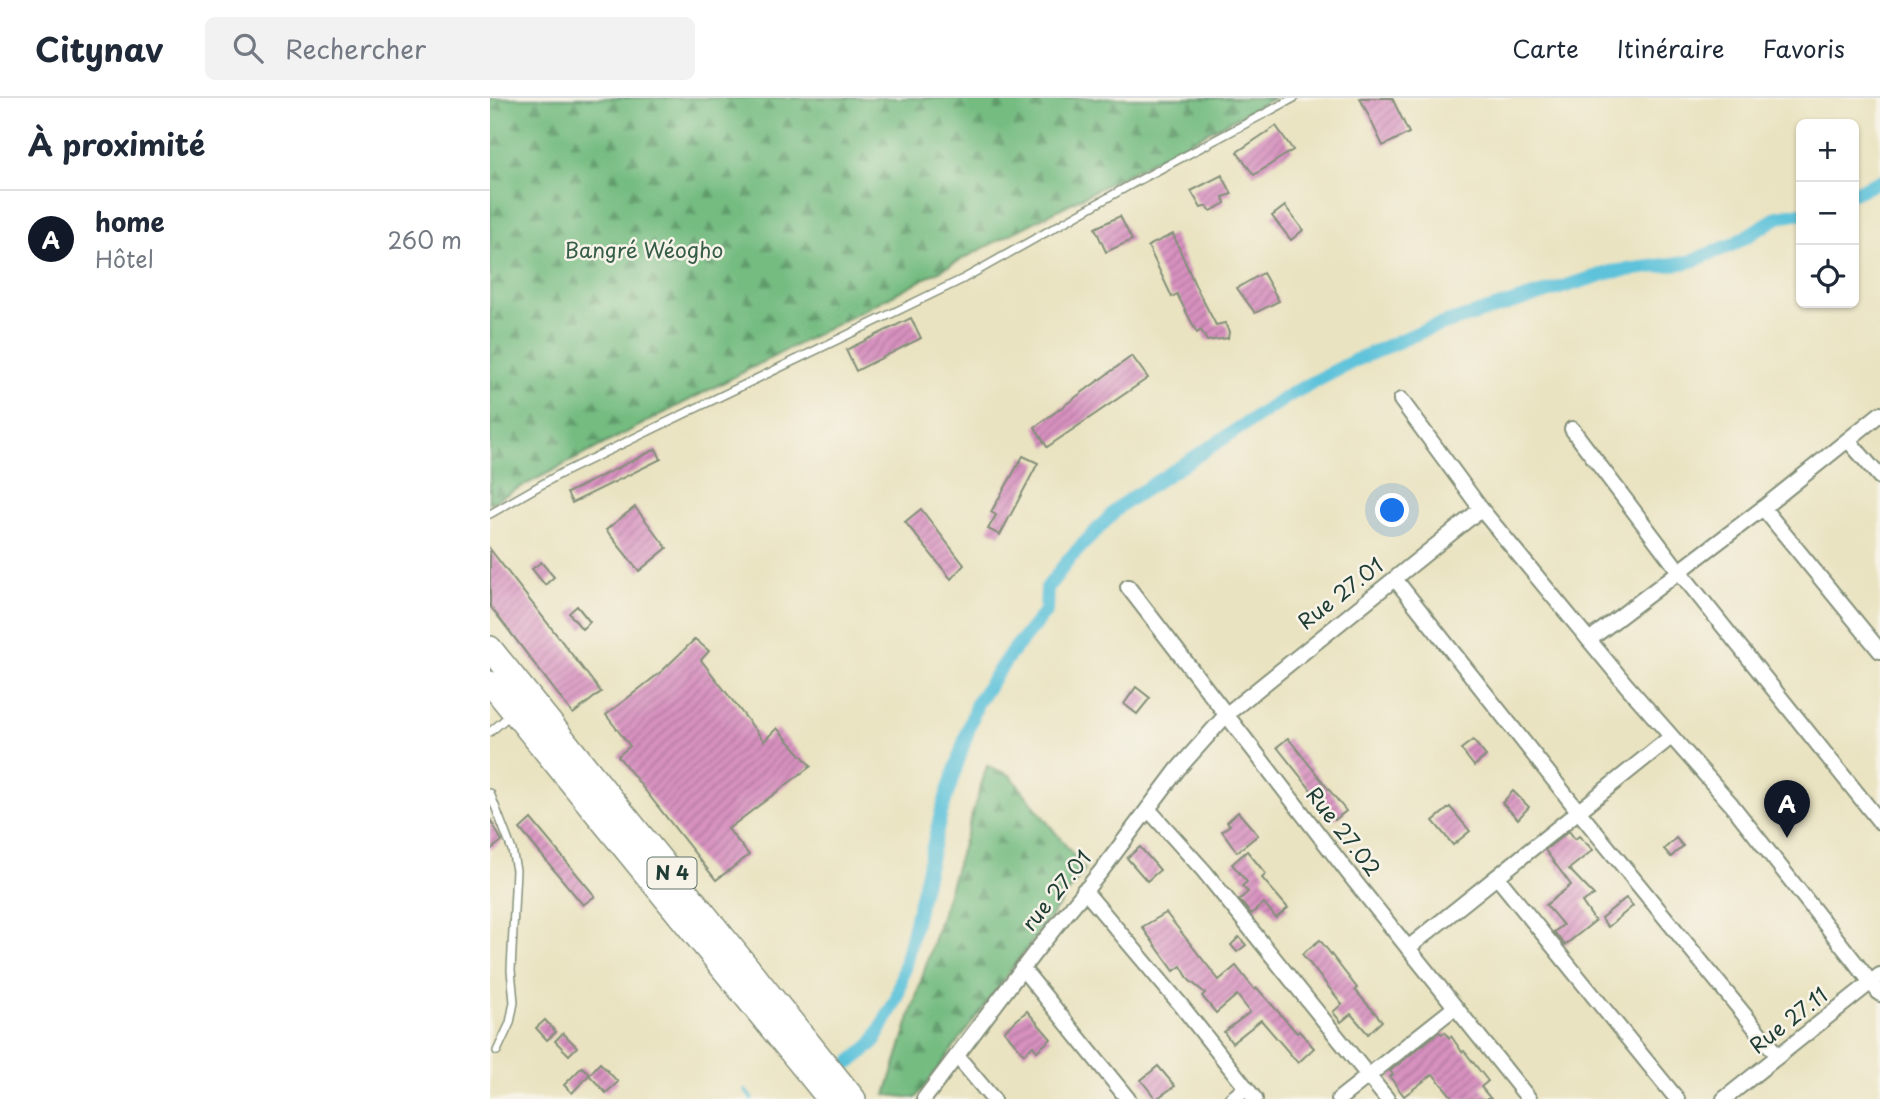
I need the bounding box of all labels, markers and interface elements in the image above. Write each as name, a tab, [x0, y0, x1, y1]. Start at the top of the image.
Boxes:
search box	[205, 17, 695, 80]
text: Citynav	[35, 23, 163, 73]
icon: search	[229, 29, 267, 67]
text: Rechercher	[285, 29, 426, 68]
text: Carte	[1512, 30, 1579, 66]
text: Itinéraire	[1617, 30, 1725, 66]
text: Favoris	[1763, 30, 1845, 66]
map controls	[1796, 119, 1859, 308]
button: +	[1796, 119, 1859, 182]
text: À proximité	[28, 121, 205, 166]
button: −	[1796, 182, 1859, 245]
text: home	[95, 202, 165, 241]
text: A	[42, 222, 60, 257]
text: 260 m	[387, 222, 462, 257]
park label: Bangré Wéogho	[565, 233, 723, 265]
text: Hôtel	[95, 241, 154, 276]
button: locate	[1796, 245, 1859, 308]
your location	[1375, 493, 1409, 527]
street label: Rue 27.01	[1290, 549, 1389, 636]
street label: Rue 27.02	[1299, 779, 1390, 882]
pin: A	[1764, 780, 1810, 838]
street label: rue 27.01	[1013, 842, 1098, 937]
road number: N 4	[648, 858, 696, 888]
street label: Rue 27.11	[1742, 979, 1834, 1060]

